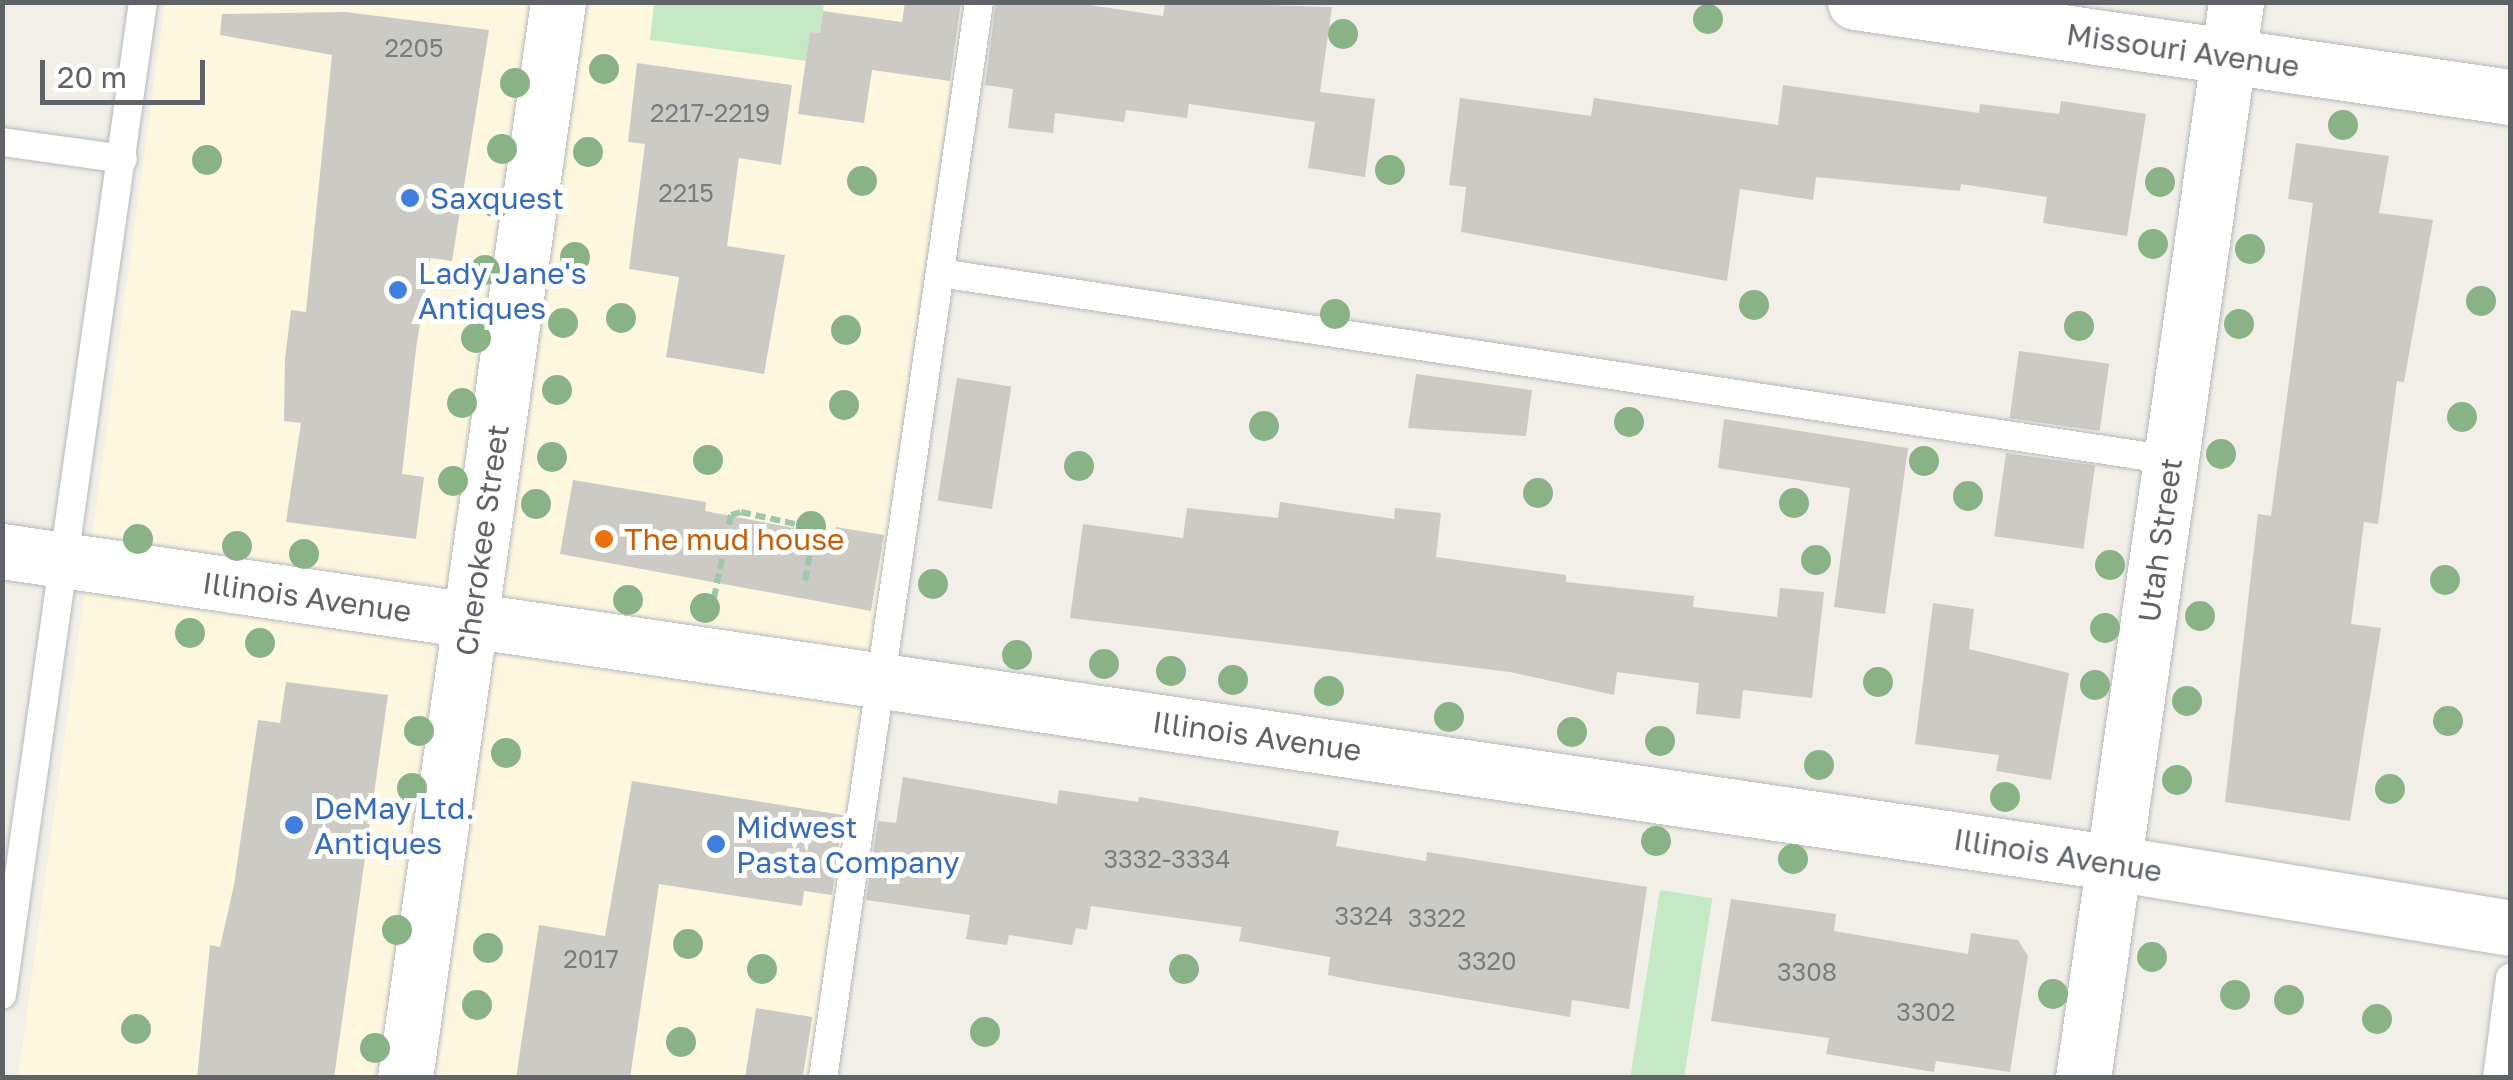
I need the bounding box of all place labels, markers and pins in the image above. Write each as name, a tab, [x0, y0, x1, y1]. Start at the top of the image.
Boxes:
place label: Saxquest	[430, 180, 564, 216]
marker: Saxquest	[399, 187, 421, 209]
place label: Lady Jane's Antiques	[418, 255, 587, 326]
marker: Lady Jane's Antiques	[387, 279, 409, 301]
place label: The mud house	[624, 521, 844, 557]
marker: The mud house	[593, 528, 615, 550]
place label: DeMay Ltd. Antiques	[314, 790, 474, 860]
place label: Midwest Pasta Company	[736, 809, 960, 880]
marker: DeMay Ltd. Antiques	[283, 814, 305, 836]
marker: Midwest Pasta Company	[705, 833, 727, 855]

